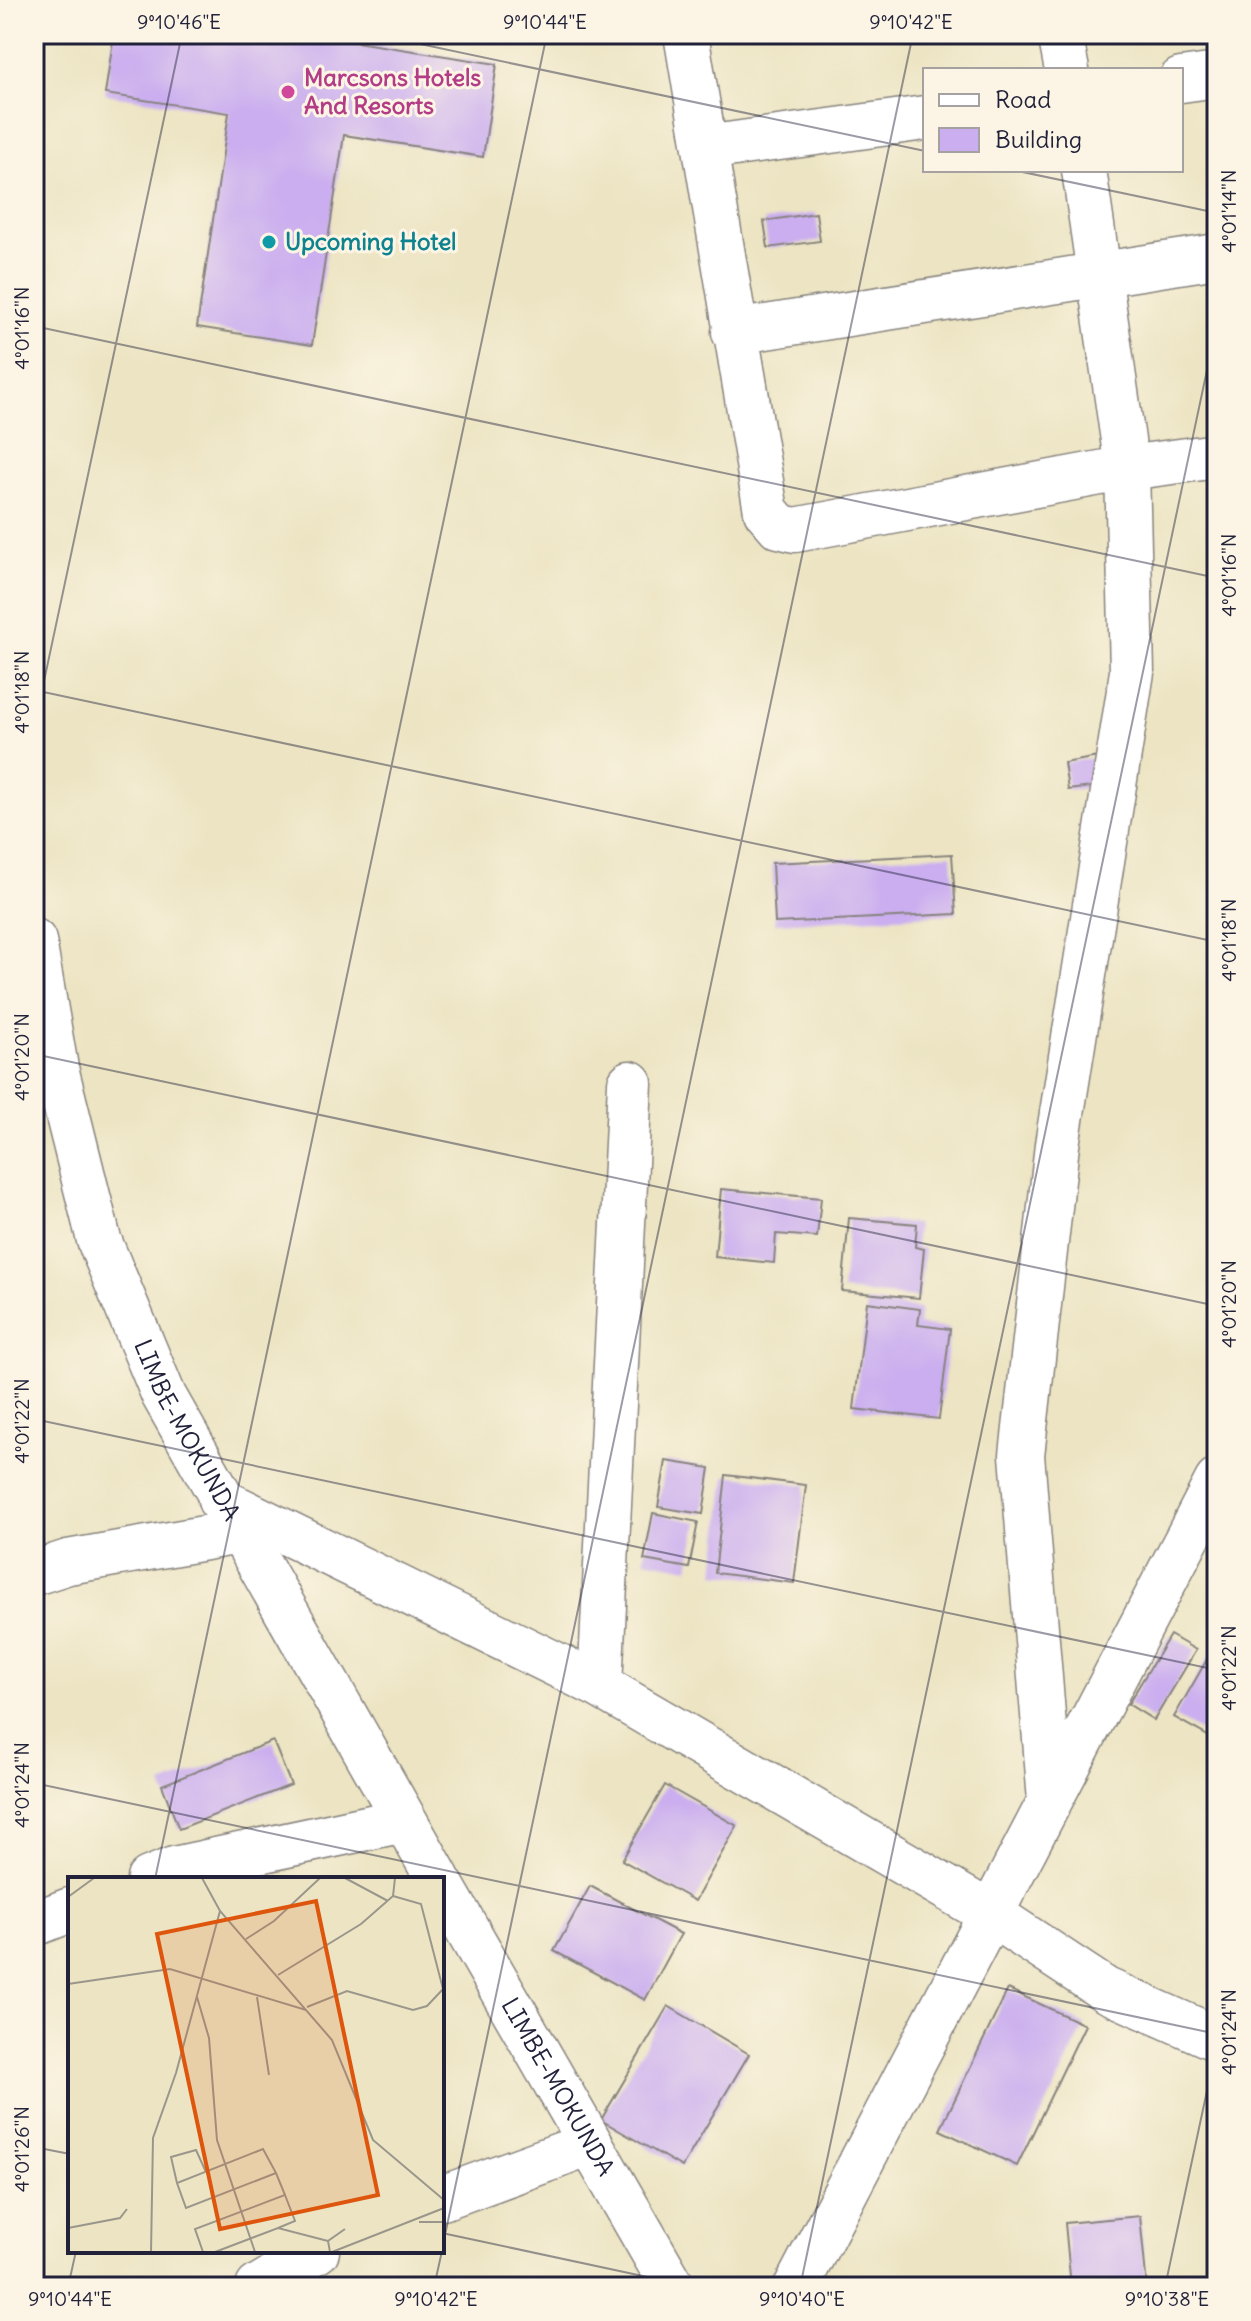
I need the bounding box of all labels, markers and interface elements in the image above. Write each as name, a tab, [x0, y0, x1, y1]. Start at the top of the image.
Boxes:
text: 9°10'46"E	[137, 9, 221, 34]
text: 9°10'44"E	[503, 9, 587, 34]
text: 9°10'42"E	[869, 9, 953, 34]
place label: Marcsons Hotels And Resorts	[304, 62, 481, 120]
legend	[923, 68, 1183, 172]
marker: Marcsons Hotels And Resorts	[279, 83, 297, 101]
text: Road	[995, 84, 1051, 114]
text: Building	[995, 124, 1082, 154]
text: 4°01'14"N	[1216, 169, 1241, 253]
place label: Upcoming Hotel	[285, 226, 456, 256]
marker: Upcoming Hotel	[260, 233, 278, 251]
text: 4°01'16"N	[9, 286, 34, 370]
text: 4°01'16"N	[1216, 533, 1241, 617]
text: 4°01'18"N	[9, 650, 34, 734]
text: 4°01'18"N	[1216, 898, 1241, 982]
text: 4°01'20"N	[9, 1013, 34, 1101]
text: 4°01'20"N	[1216, 1260, 1241, 1348]
street label: LIMBE-MOKUNDA	[128, 1335, 248, 1526]
text: 4°01'22"N	[9, 1378, 34, 1464]
text: 4°01'22"N	[1216, 1625, 1241, 1711]
text: 4°01'24"N	[9, 1742, 34, 1828]
inset map	[68, 1877, 444, 2253]
text: 4°01'24"N	[1216, 1989, 1241, 2075]
street label: LIMBE-MOKUNDA	[496, 1992, 622, 2181]
text: 4°01'26"N	[9, 2106, 34, 2192]
text: 9°10'44"E	[28, 2286, 112, 2311]
text: 9°10'42"E	[394, 2286, 478, 2311]
text: 9°10'40"E	[759, 2286, 845, 2311]
text: 9°10'38"E	[1125, 2286, 1209, 2311]

